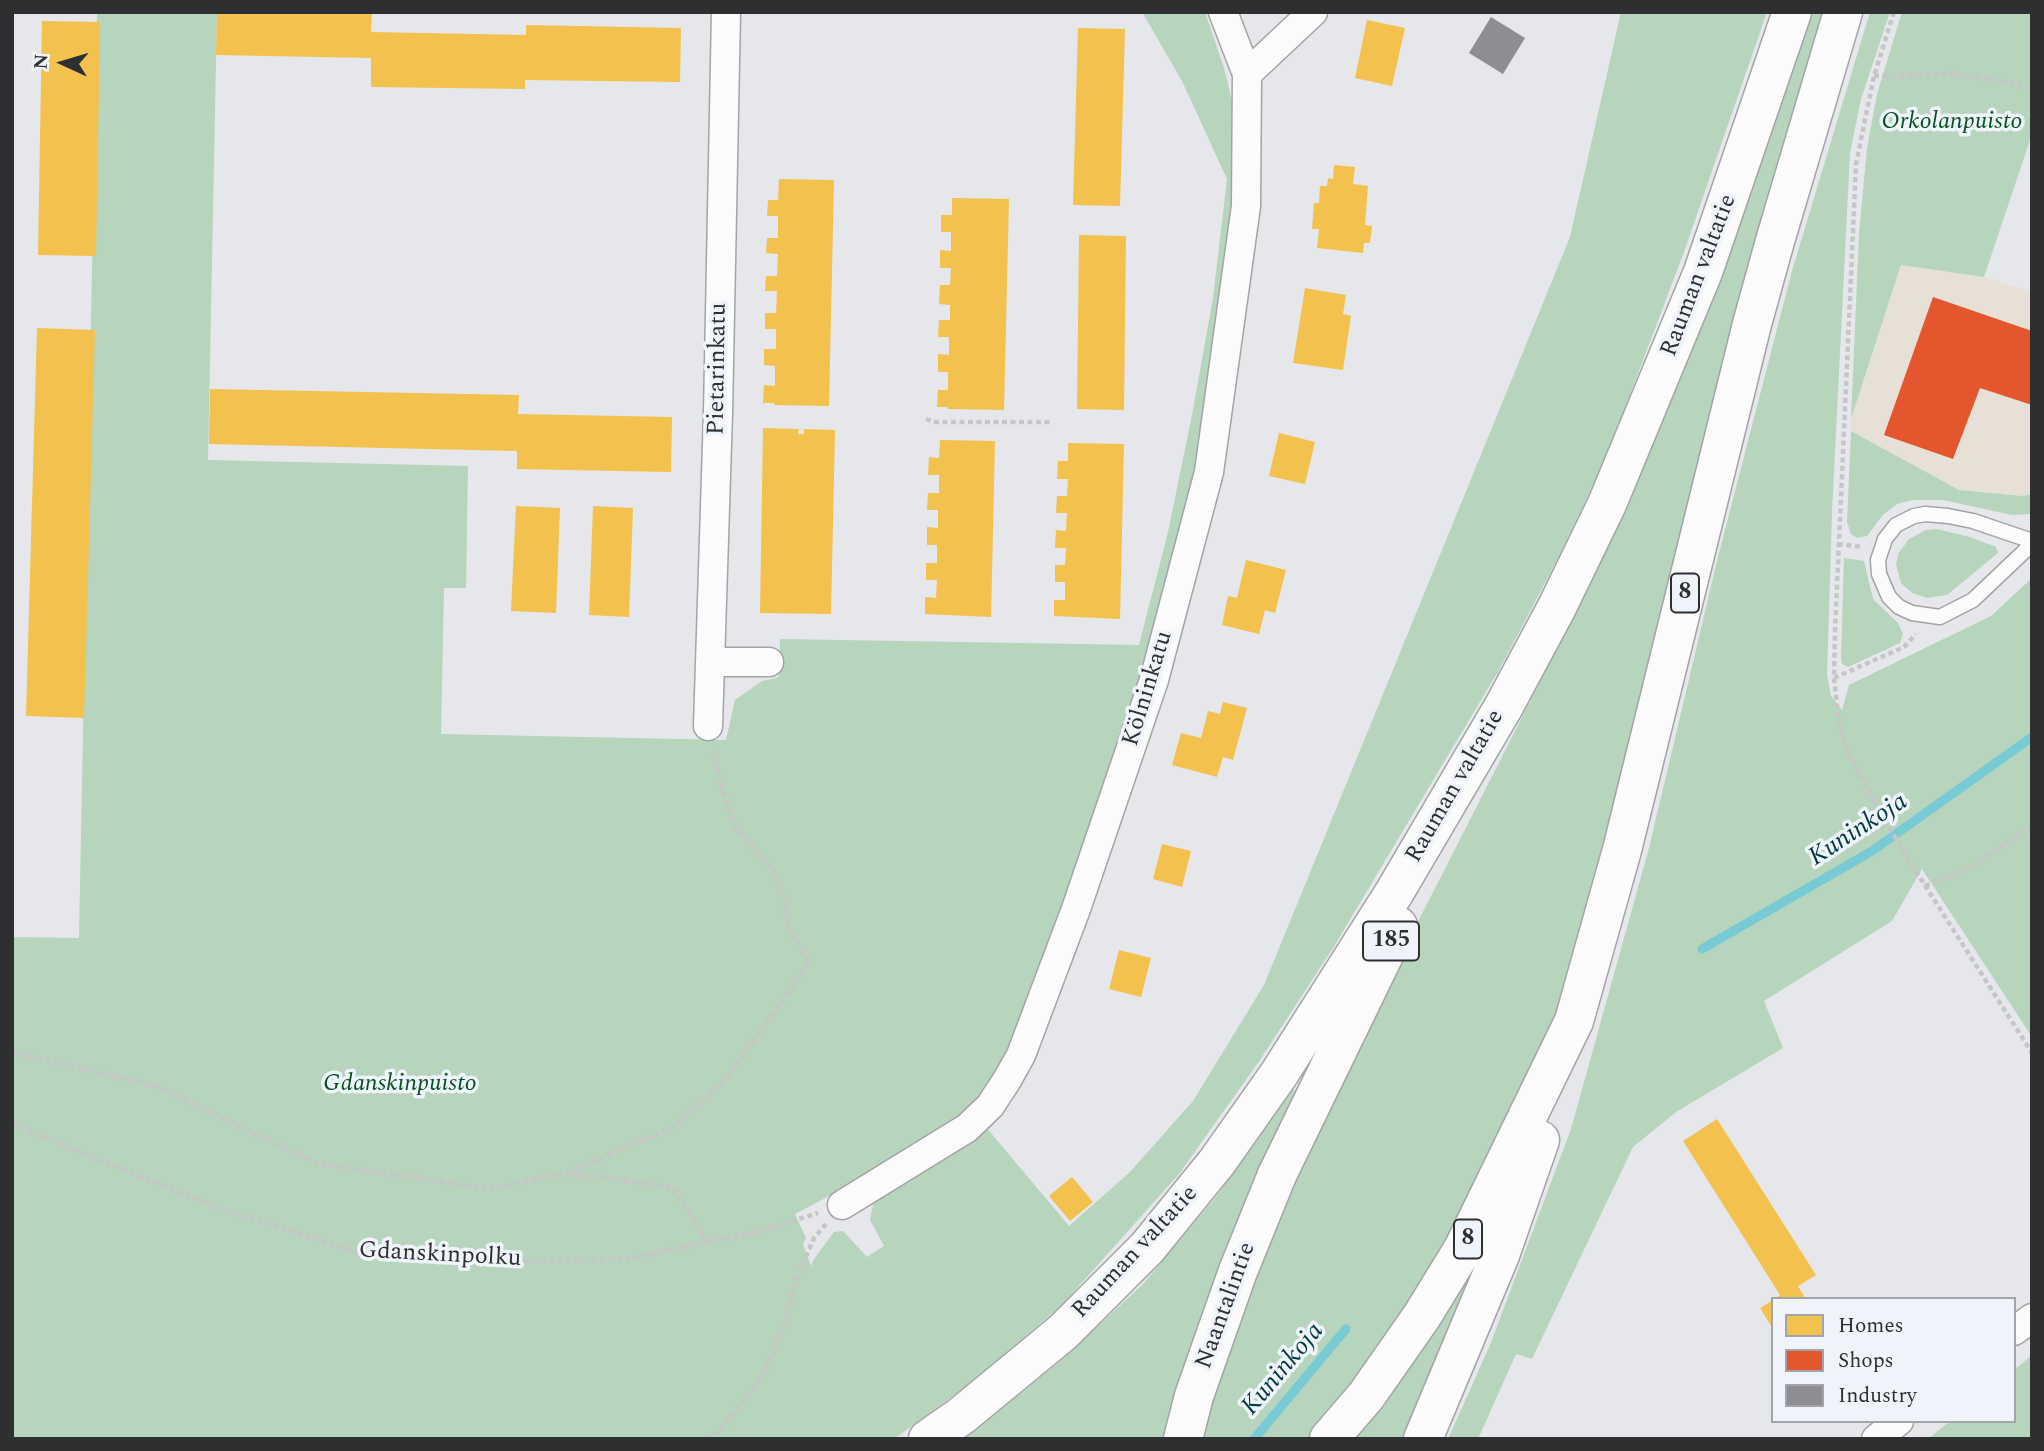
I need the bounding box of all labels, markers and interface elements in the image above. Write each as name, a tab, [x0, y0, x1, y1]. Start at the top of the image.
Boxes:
north arrow	[28, 28, 98, 98]
text: N	[27, 53, 57, 70]
park label: Orkolanpuisto	[1882, 109, 2022, 137]
street label: Rauman valtatie	[1656, 191, 1744, 361]
street label: Pietarinkatu	[703, 303, 735, 435]
road number: 8	[1671, 573, 1699, 612]
street label: Kölninkatu	[1118, 628, 1180, 750]
street label: Rauman valtatie	[1401, 706, 1511, 868]
water label: Kuninkoja	[1804, 788, 1914, 874]
road number: 185	[1363, 922, 1419, 960]
park label: Gdanskinpuisto	[323, 1071, 477, 1099]
street label: Rauman valtatie	[1067, 1180, 1205, 1326]
road number: 8	[1454, 1220, 1482, 1258]
street label: Gdanskinpolku	[358, 1237, 522, 1275]
street label: Naantalintie	[1191, 1239, 1263, 1373]
legend	[1771, 1297, 2016, 1423]
text: Homes	[1838, 1310, 1904, 1342]
water label: Kuninkoja	[1236, 1317, 1332, 1423]
text: Shops	[1838, 1345, 1894, 1377]
text: Industry	[1838, 1380, 1917, 1412]

